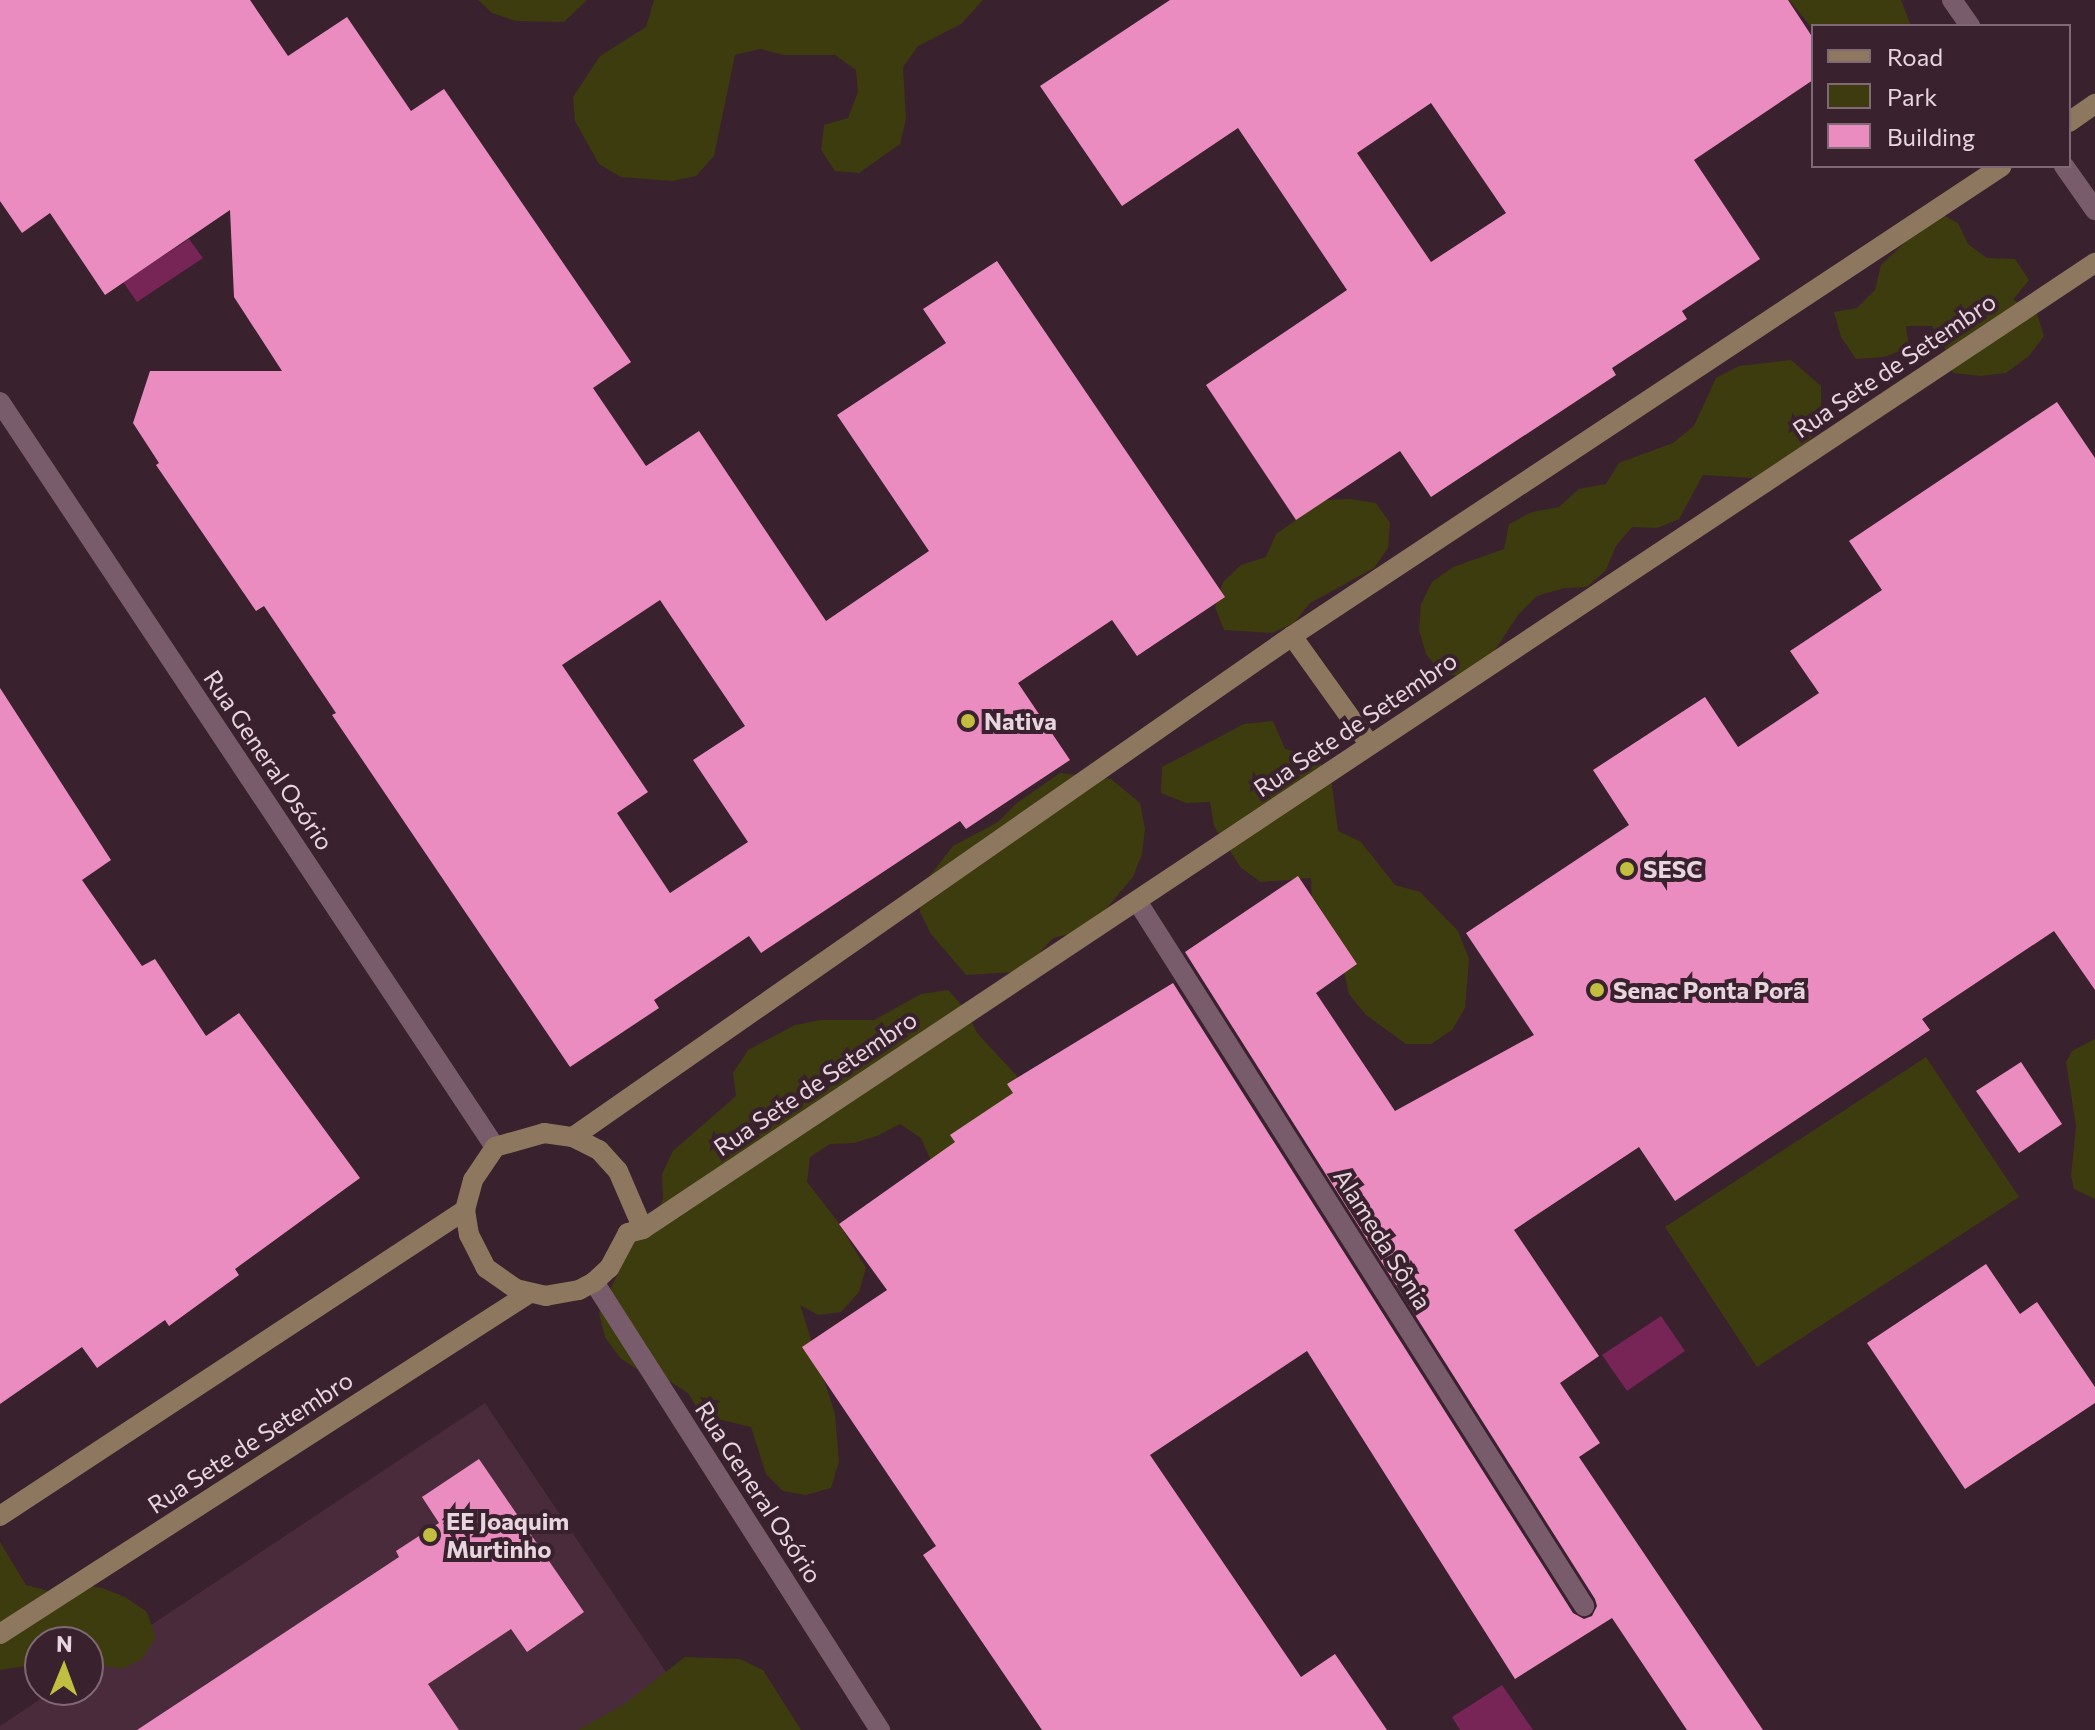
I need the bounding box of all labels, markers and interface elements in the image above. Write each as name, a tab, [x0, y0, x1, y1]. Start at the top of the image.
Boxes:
legend	[1811, 24, 2071, 168]
text: Road	[1887, 42, 1943, 71]
text: Park	[1887, 82, 1937, 111]
text: Building	[1887, 122, 1975, 151]
street label: Rua Sete de Setembro	[1787, 286, 2001, 444]
street label: Rua Sete de Setembro	[1248, 645, 1462, 803]
street label: Rua General Osório	[198, 665, 340, 855]
place label: Nativa	[984, 707, 1057, 735]
marker: Nativa	[959, 712, 977, 730]
place label: SESC	[1643, 855, 1703, 883]
marker: SESC	[1618, 860, 1636, 878]
place label: Senac Ponta Porã	[1613, 976, 1805, 1004]
marker: Senac Ponta Porã	[1588, 981, 1606, 999]
street label: Rua Sete de Setembro	[708, 1004, 922, 1162]
street label: Alameda Sônia	[1328, 1163, 1438, 1315]
street label: Rua Sete de Setembro	[142, 1365, 358, 1519]
street label: Rua General Osório	[690, 1396, 828, 1588]
place label: EE Joaquim Murtinho	[446, 1507, 569, 1563]
marker: EE Joaquim Murtinho	[421, 1526, 439, 1544]
north arrow	[24, 1626, 104, 1706]
text: N	[56, 1630, 73, 1657]

